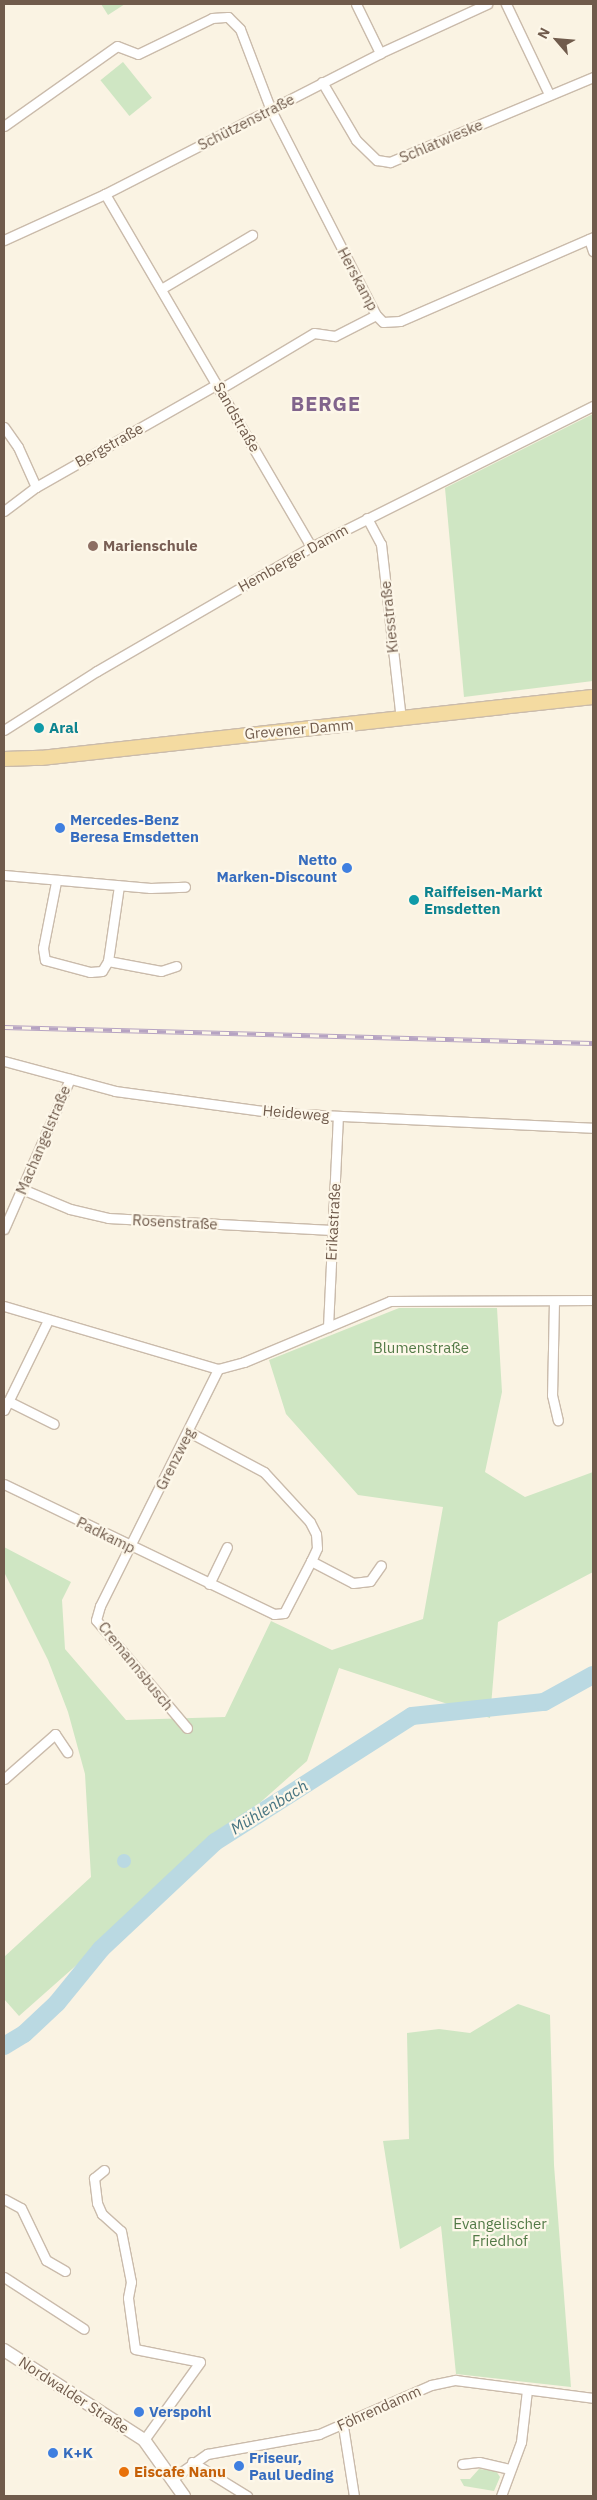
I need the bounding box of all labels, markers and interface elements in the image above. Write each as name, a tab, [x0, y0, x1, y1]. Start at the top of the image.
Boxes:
north arrow	[532, 15, 582, 65]
text: N	[533, 25, 554, 42]
street label: Schützenstraße	[195, 90, 297, 154]
street label: Schlatwieske	[397, 115, 485, 167]
street label: Herskamp	[334, 244, 382, 314]
street label: Sandstraße	[210, 379, 264, 455]
district label: BERGE	[290, 391, 362, 415]
street label: Bergstraße	[72, 419, 146, 471]
street label: Hemberger Damm	[235, 520, 351, 596]
place label: Marienschule	[103, 537, 198, 555]
marker: Marienschule	[87, 540, 99, 552]
street label: Kiesstraße	[376, 580, 402, 654]
street label: Grevener Damm	[244, 715, 354, 743]
place label: Aral	[49, 719, 78, 737]
marker: Aral	[33, 722, 45, 734]
place label: Mercedes-Benz Beresa Emsdetten	[70, 810, 199, 845]
marker: Mercedes-Benz Beresa Emsdetten	[54, 822, 66, 834]
place label: Netto Marken-Discount	[216, 850, 337, 885]
marker: Netto Marken-Discount	[341, 862, 353, 874]
place label: Raiffeisen-Markt Emsdetten	[424, 882, 542, 917]
marker: Raiffeisen-Markt Emsdetten	[408, 894, 420, 906]
street label: Machangelstraße	[12, 1083, 74, 1197]
street label: Heideweg	[262, 1101, 330, 1125]
street label: Erikastraße	[322, 1183, 344, 1261]
street label: Rosenstraße	[132, 1211, 218, 1233]
park label: Blumenstraße	[373, 1339, 469, 1357]
street label: Grenzweg	[152, 1425, 198, 1493]
street label: Padkamp	[74, 1513, 138, 1557]
street label: Cremannsbusch	[95, 1618, 177, 1714]
water label: Mühlenbach	[227, 1776, 311, 1838]
park label: Evangelischer Friedhof	[453, 2214, 547, 2249]
street label: Nordwalder Straße	[15, 2353, 133, 2437]
street label: Föhrendamm	[334, 2381, 424, 2435]
place label: Verspohl	[149, 2403, 211, 2421]
marker: Verspohl	[133, 2406, 145, 2418]
place label: K+K	[63, 2444, 93, 2462]
marker: K+K	[47, 2447, 59, 2459]
place label: Friseur, Paul Ueding	[249, 2448, 334, 2483]
marker: Friseur, Paul Ueding	[233, 2460, 245, 2472]
place label: Eiscafe Nanu	[134, 2463, 226, 2481]
marker: Eiscafe Nanu	[118, 2466, 130, 2478]

